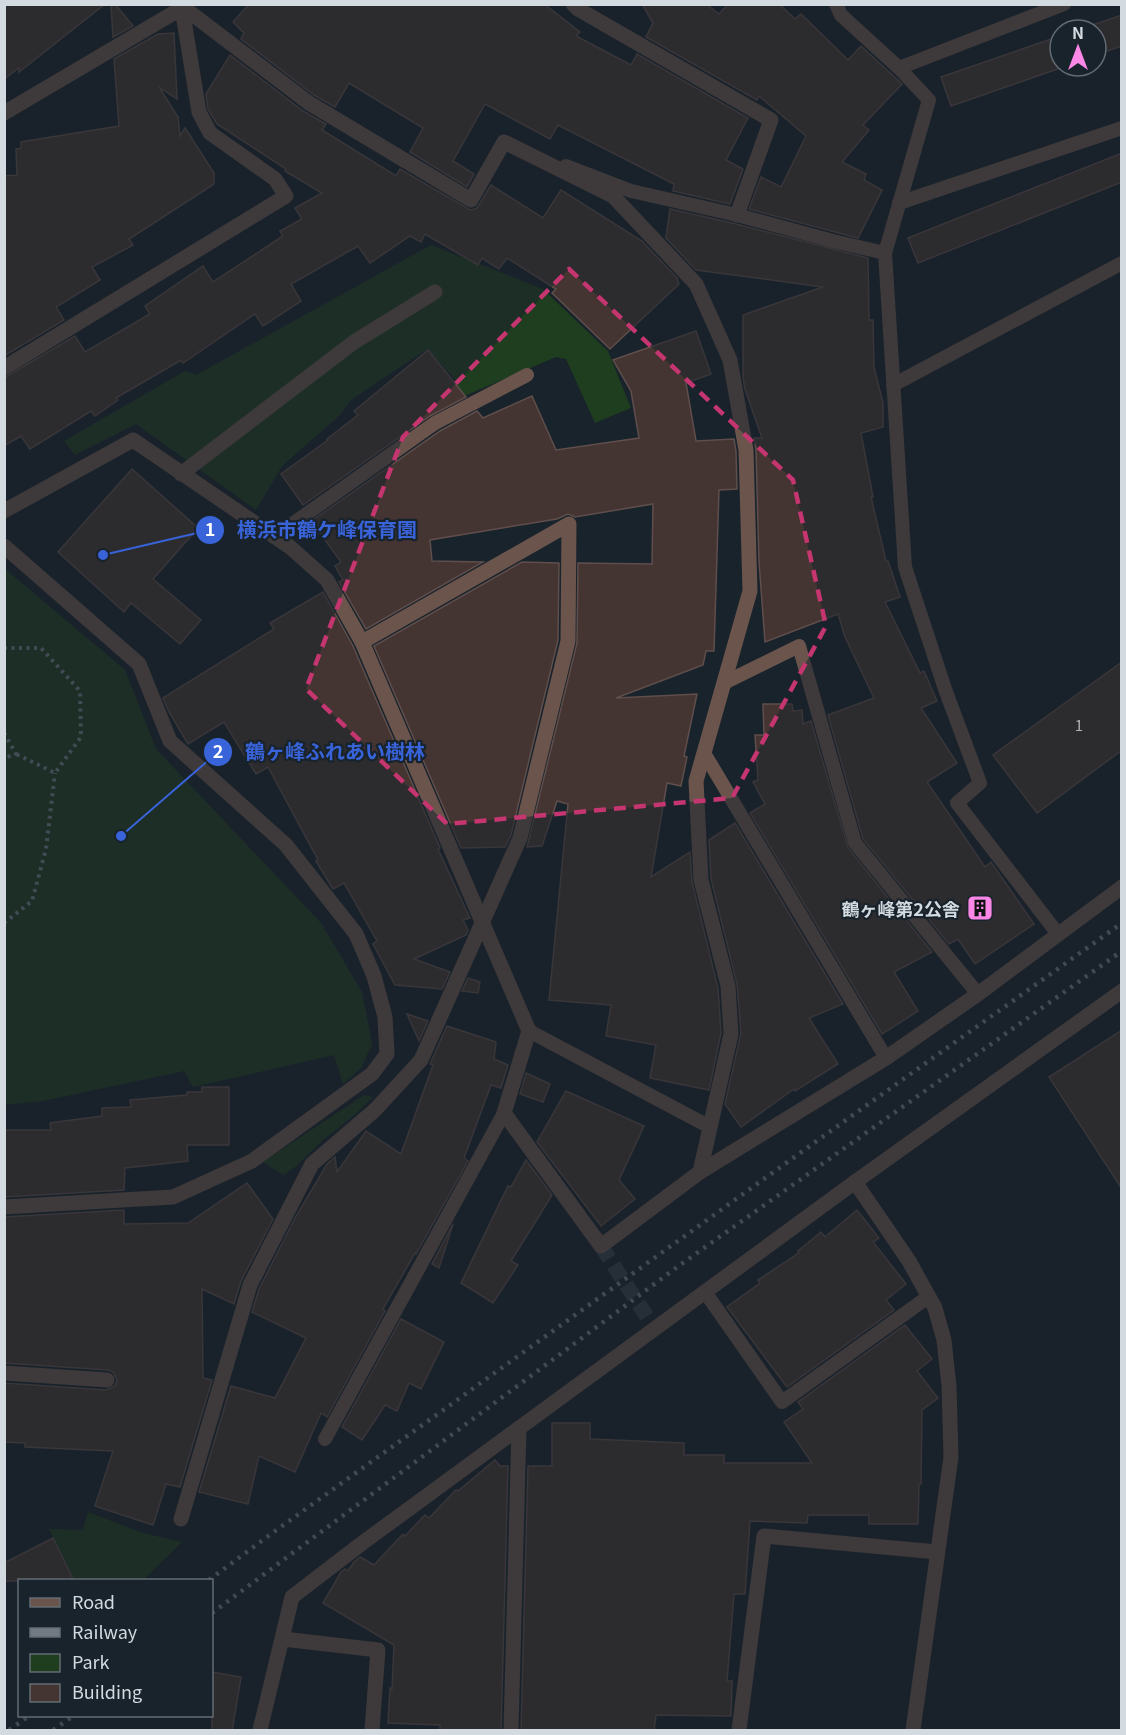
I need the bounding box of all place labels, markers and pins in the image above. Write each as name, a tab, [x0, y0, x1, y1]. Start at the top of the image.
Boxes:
callout: 横浜市鶴ケ峰保育園	[195, 511, 429, 549]
callout: 鶴ヶ峰ふれあい樹林	[203, 733, 437, 771]
building icon: 鶴ヶ峰第2公舎	[965, 893, 995, 923]
place label: 鶴ヶ峰第2公舎	[841, 895, 960, 921]

